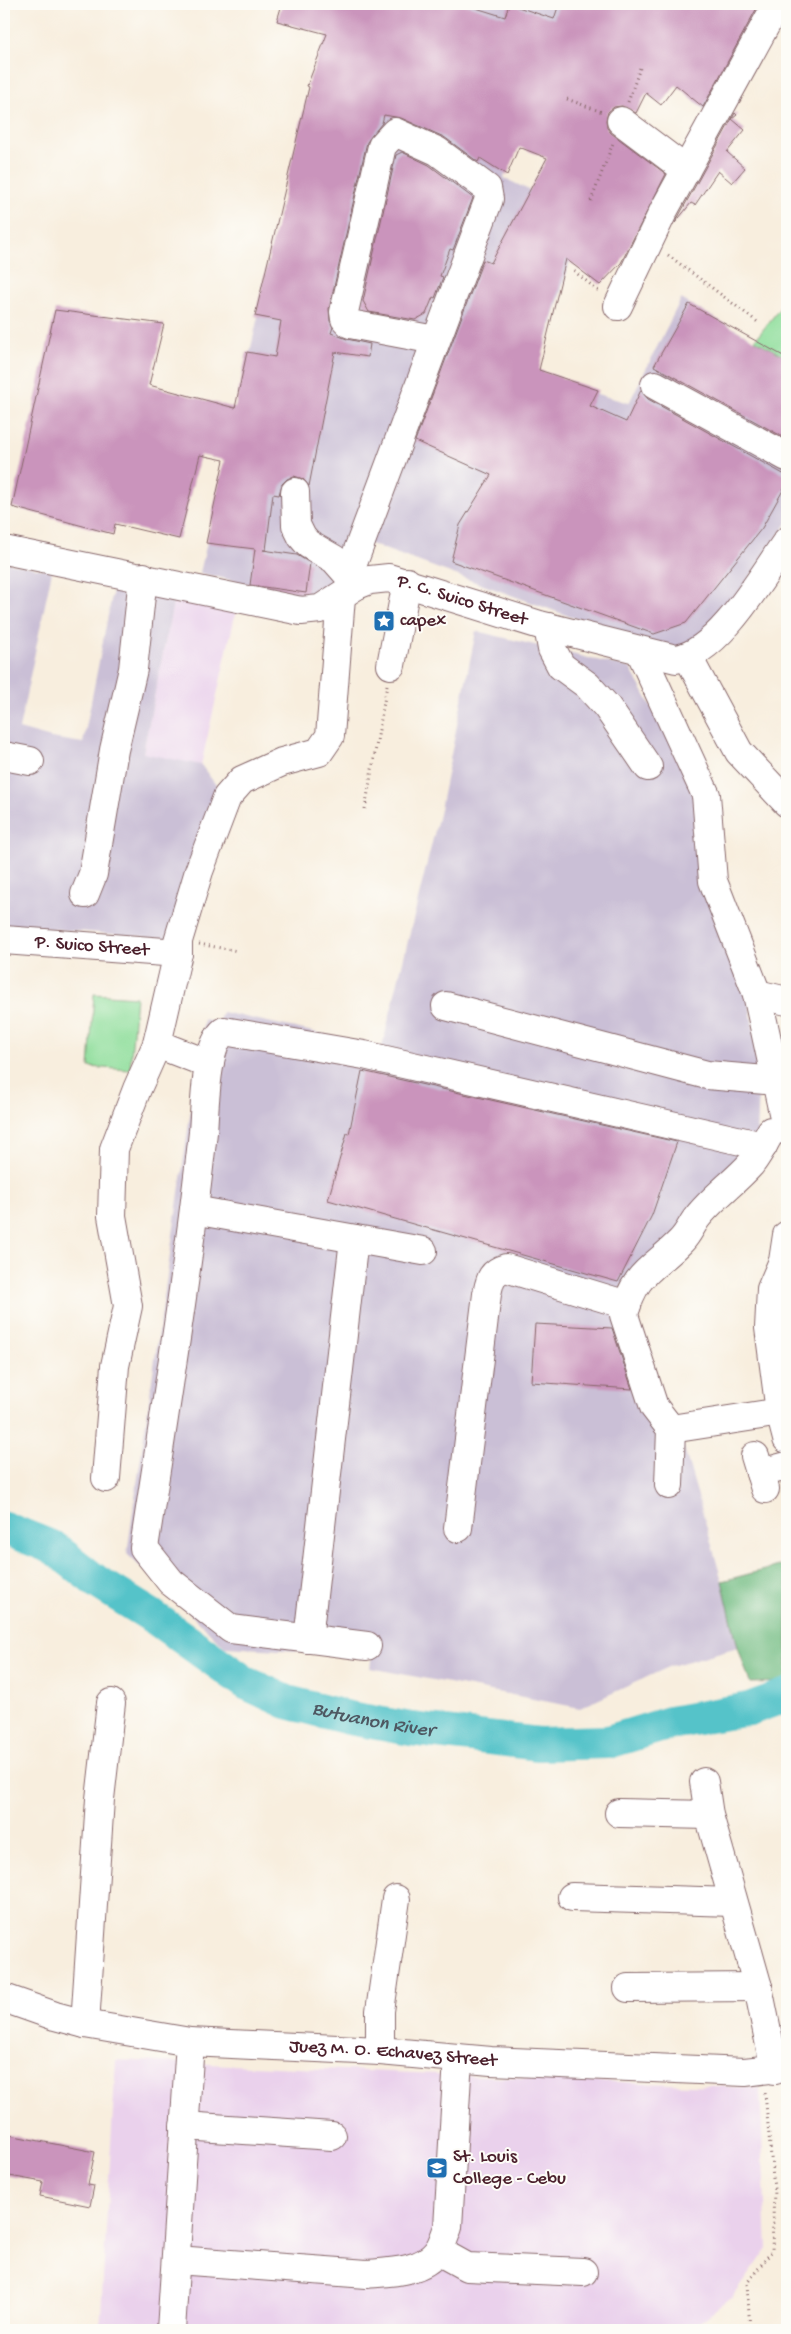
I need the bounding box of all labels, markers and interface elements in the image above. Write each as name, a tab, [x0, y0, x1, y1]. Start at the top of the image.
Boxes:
street label: P. C. Suico Street	[393, 569, 532, 632]
place icon: capex	[372, 609, 396, 633]
place label: capex	[400, 610, 446, 633]
street label: P. Suico Street	[33, 931, 152, 962]
water label: Butuanon River	[310, 1697, 439, 1744]
street label: Juez M. O. Echavez Street	[289, 2035, 499, 2073]
place label: St. Louis College - Cebu	[453, 2146, 566, 2191]
school or university icon: St. Louis College - Cebu	[425, 2156, 449, 2180]

